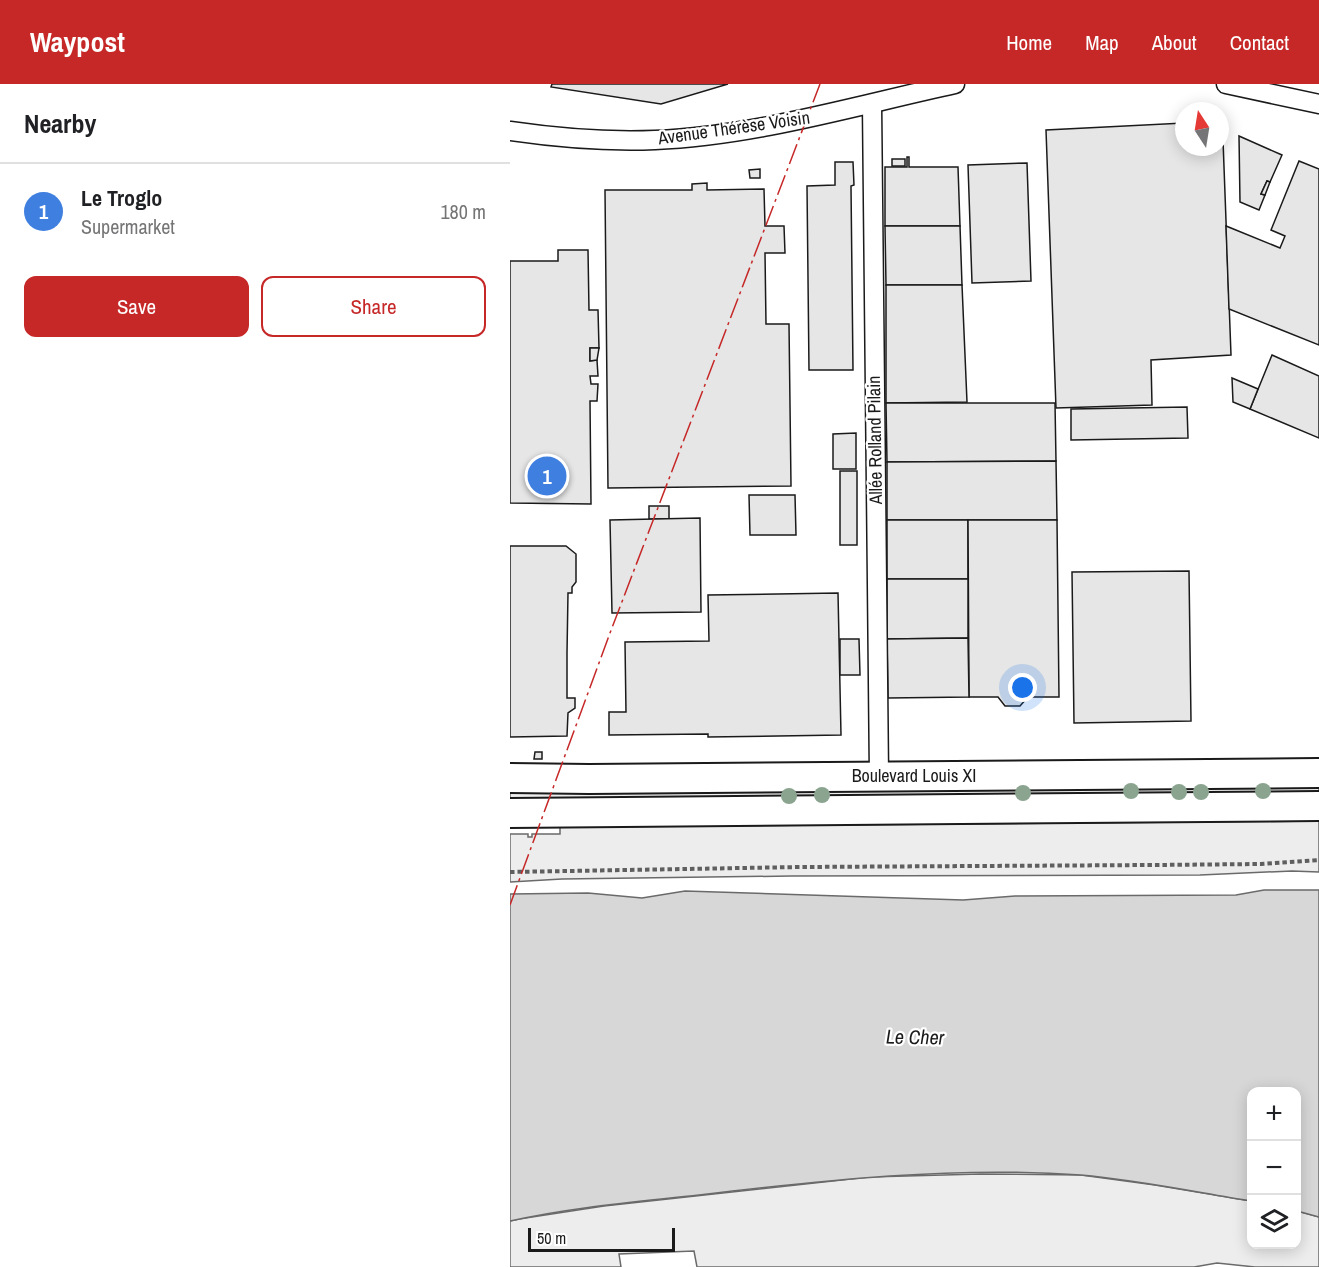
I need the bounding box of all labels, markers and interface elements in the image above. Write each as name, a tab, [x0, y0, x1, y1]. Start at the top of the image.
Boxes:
text: Waypost	[30, 23, 125, 61]
text: Home	[1006, 28, 1052, 57]
text: Map	[1085, 28, 1119, 57]
text: About	[1152, 28, 1197, 57]
text: Contact	[1230, 28, 1289, 57]
north arrow	[1175, 102, 1229, 156]
street label: Avenue Thérèse Voisin	[655, 104, 811, 151]
text: Nearby	[24, 106, 96, 141]
text: Le Troglo	[81, 183, 162, 213]
text: 1	[39, 198, 48, 225]
text: 180 m	[440, 198, 486, 225]
text: Supermarket	[81, 213, 175, 240]
button: Save	[24, 276, 249, 337]
button: Share	[261, 276, 486, 337]
street label: Allée Rolland Pilain	[861, 375, 888, 506]
pin: 1	[528, 454, 567, 498]
your location	[1008, 673, 1037, 702]
street label: Boulevard Louis XI	[852, 763, 976, 788]
water label: Le Cher	[886, 1022, 945, 1051]
map controls	[1247, 1087, 1301, 1249]
button: +	[1247, 1087, 1301, 1141]
button: −	[1247, 1141, 1301, 1195]
button: layers	[1247, 1195, 1301, 1249]
scale bar	[528, 1225, 675, 1252]
text: 50 m	[537, 1227, 566, 1249]

